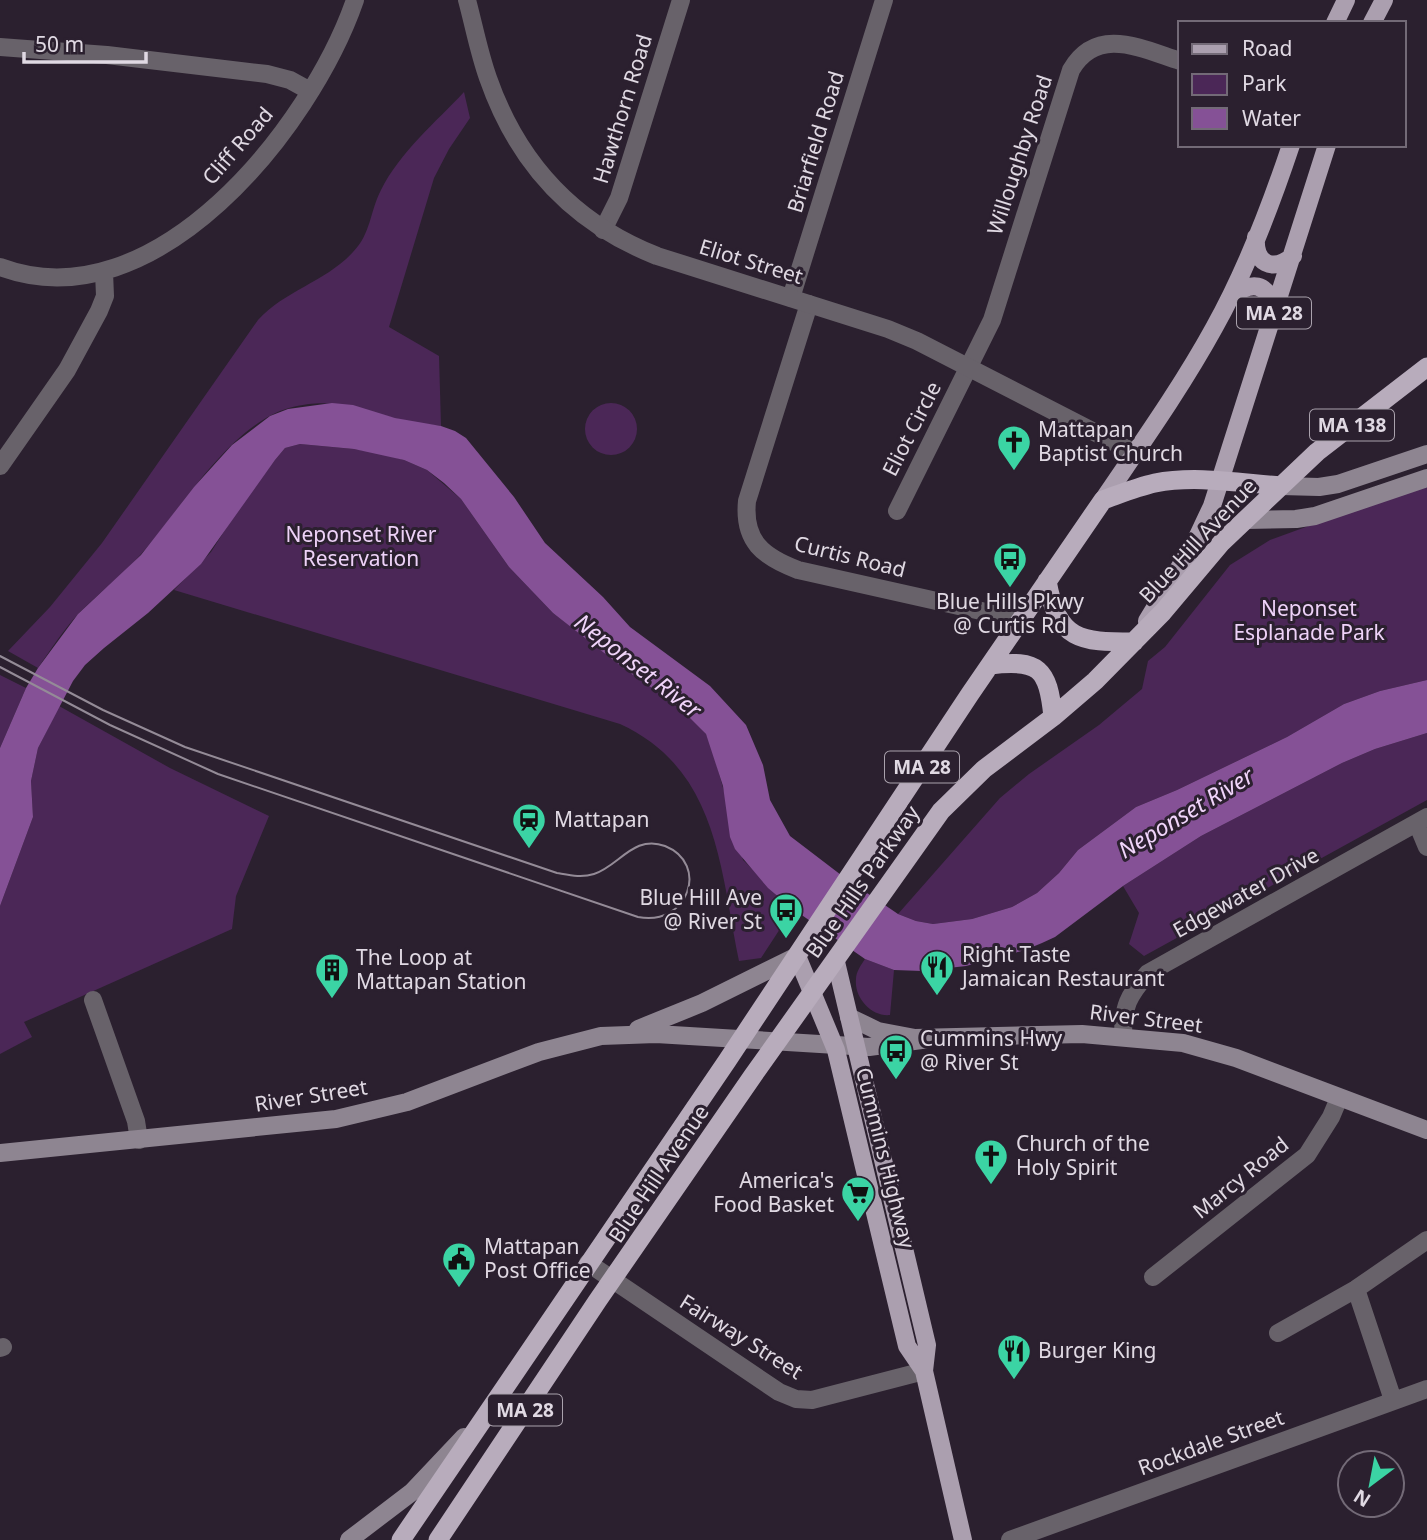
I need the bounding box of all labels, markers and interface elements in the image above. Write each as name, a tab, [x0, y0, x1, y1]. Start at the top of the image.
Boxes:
scale bar	[24, 21, 147, 65]
legend	[1178, 21, 1406, 147]
text: 50 m	[35, 30, 84, 58]
street label: Hawthorn Road	[586, 31, 658, 187]
text: Road	[1242, 34, 1292, 62]
street label: Briarfield Road	[780, 67, 850, 216]
text: Park	[1242, 69, 1287, 97]
street label: Willoughby Road	[980, 71, 1058, 238]
street label: Cliff Road	[196, 101, 279, 190]
text: Water	[1242, 104, 1301, 132]
street label: Eliot Street	[696, 232, 807, 290]
road number: MA 28	[1237, 298, 1311, 328]
street label: Eliot Circle	[875, 377, 947, 481]
road number: MA 138	[1310, 410, 1394, 440]
place label: Mattapan Baptist Church	[1038, 415, 1183, 467]
church icon: Mattapan Baptist Church	[995, 423, 1033, 472]
street label: Blue Hill Avenue	[1132, 472, 1262, 609]
park label: Neponset River Reservation	[285, 520, 437, 572]
street label: Curtis Road	[792, 529, 909, 583]
bus stop icon: Blue Hills Pkwy @ Curtis Rd	[991, 540, 1029, 589]
place label: Blue Hills Pkwy @ Curtis Rd	[936, 587, 1084, 639]
park label: Neponset Esplanade Park	[1233, 594, 1385, 646]
water label: Neponset River	[569, 606, 709, 725]
road number: MA 28	[885, 752, 959, 782]
water label: Neponset River	[1112, 759, 1260, 865]
street label: Blue Hills Parkway	[799, 799, 925, 963]
station icon: Mattapan	[510, 801, 548, 850]
place label: Mattapan	[554, 805, 649, 833]
street label: Edgewater Drive	[1168, 840, 1323, 944]
place label: Blue Hill Ave @ River St	[639, 883, 762, 935]
bus stop icon: Blue Hill Ave @ River St	[767, 891, 805, 940]
place label: Right Taste Jamaican Restaurant	[960, 940, 1165, 992]
place label: The Loop at Mattapan Station	[356, 943, 526, 995]
restaurant icon: Right Taste Jamaican Restaurant	[918, 948, 956, 997]
building icon: The Loop at Mattapan Station	[313, 951, 351, 1000]
street label: River Street	[1088, 997, 1205, 1039]
place label: Cummins Hwy @ River St	[920, 1024, 1063, 1076]
bus stop icon: Cummins Hwy @ River St	[877, 1032, 915, 1081]
street label: Cummins Highway	[850, 1064, 922, 1251]
street label: River Street	[252, 1072, 370, 1118]
street label: Blue Hill Avenue	[602, 1099, 715, 1248]
place label: Church of the Holy Spirit	[1016, 1129, 1150, 1181]
street label: Marcy Road	[1187, 1130, 1294, 1225]
church icon: Church of the Holy Spirit	[972, 1137, 1010, 1186]
place label: America's Food Basket	[713, 1166, 834, 1218]
supermarket icon: America's Food Basket	[839, 1174, 877, 1223]
place label: Mattapan Post Office	[484, 1232, 591, 1284]
public building icon: Mattapan Post Office	[440, 1240, 478, 1289]
street label: Fairway Street	[675, 1287, 809, 1385]
restaurant icon: Burger King	[995, 1332, 1033, 1381]
place label: Burger King	[1038, 1336, 1156, 1364]
road number: MA 28	[488, 1394, 562, 1426]
street label: Rockdale Street	[1134, 1403, 1288, 1481]
north arrow	[1336, 1449, 1406, 1519]
text: N	[1349, 1483, 1375, 1514]

